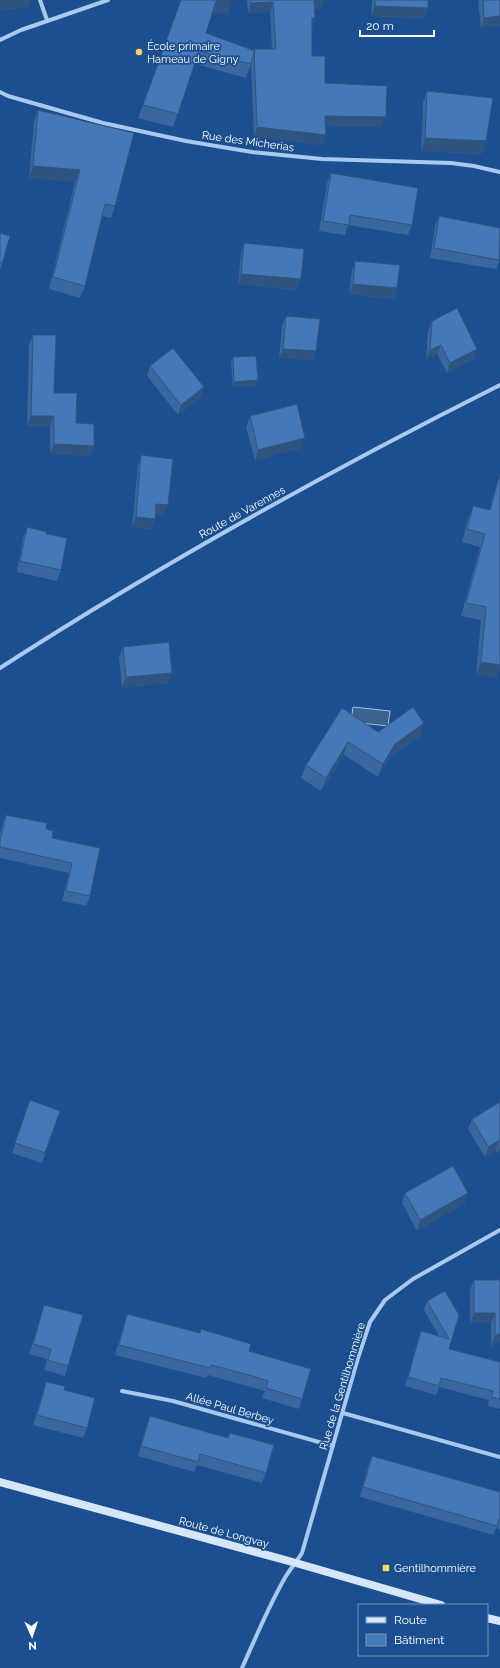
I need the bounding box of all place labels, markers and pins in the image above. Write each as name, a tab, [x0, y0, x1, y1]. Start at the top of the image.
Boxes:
place label: École primaire Hameau de Gigny	[147, 39, 238, 66]
marker: École primaire Hameau de Gigny	[134, 47, 144, 57]
place label: Gentilhommière	[394, 1562, 476, 1575]
marker: Gentilhommière	[381, 1563, 391, 1573]

